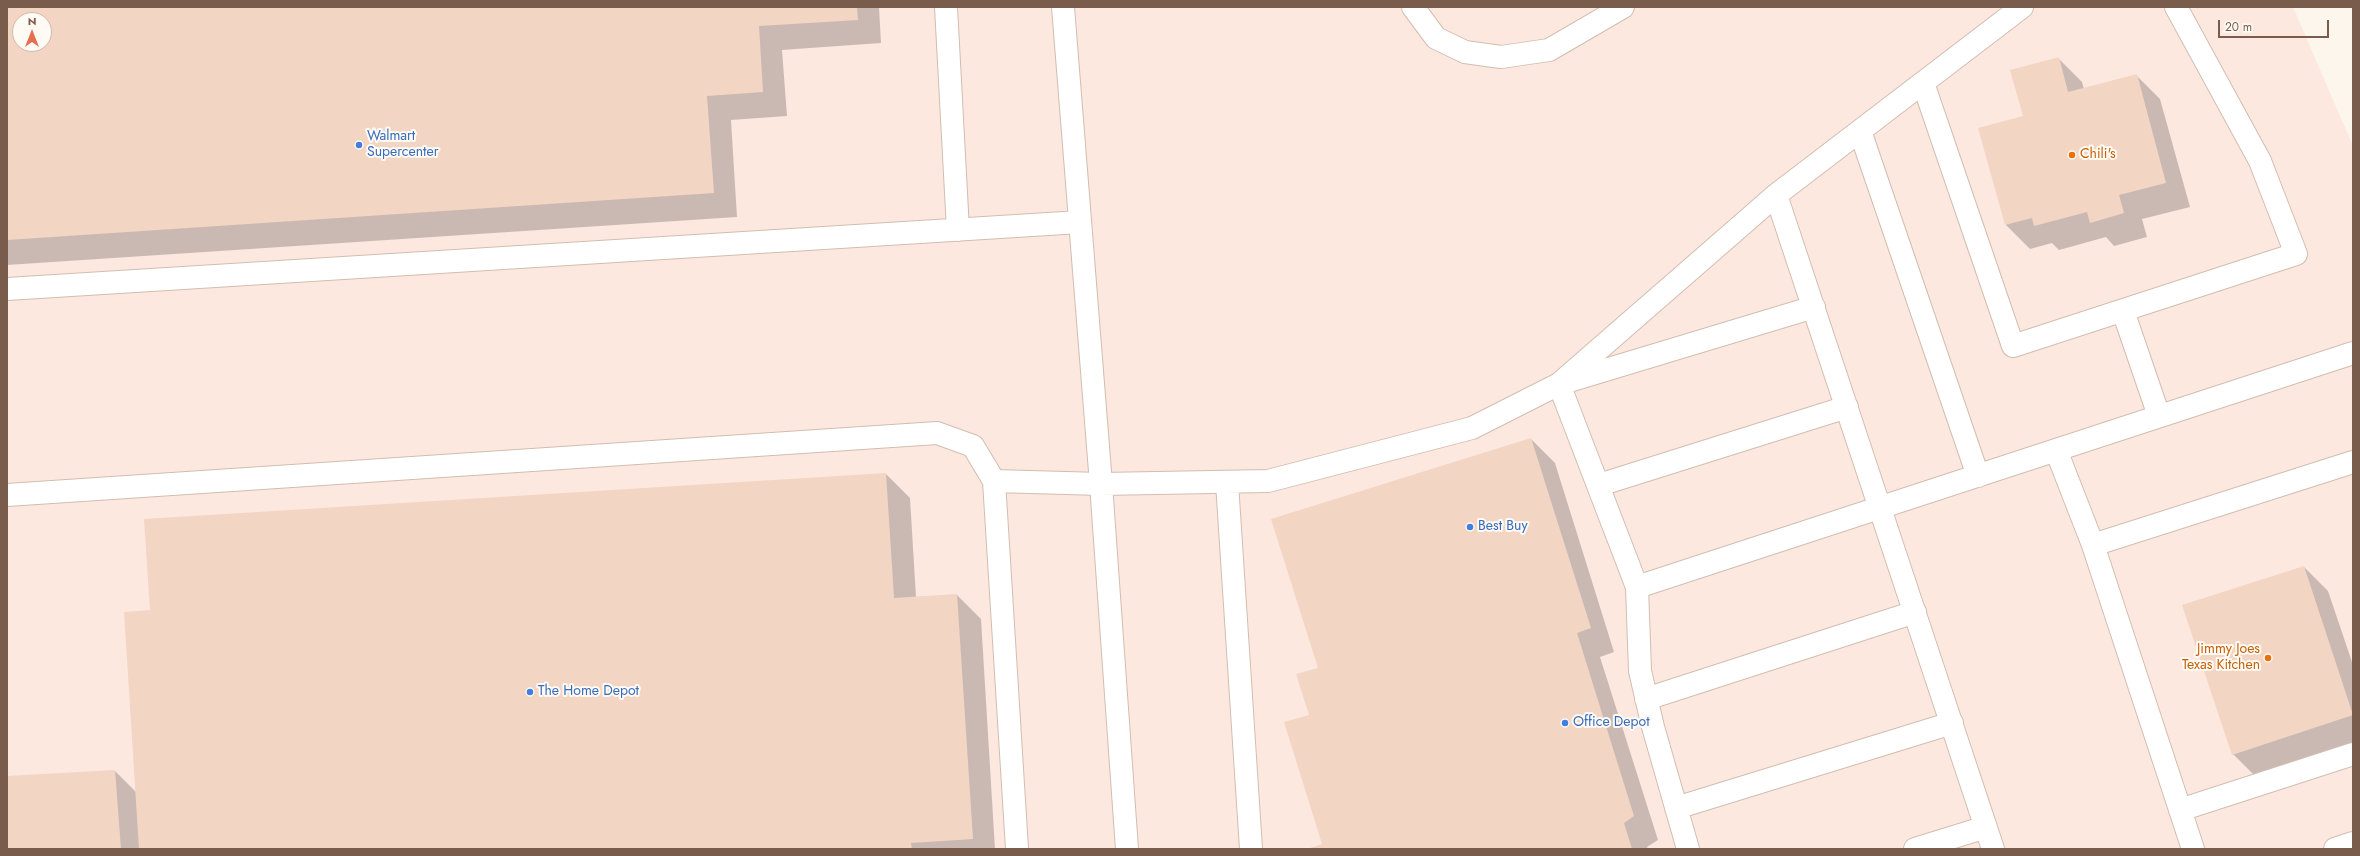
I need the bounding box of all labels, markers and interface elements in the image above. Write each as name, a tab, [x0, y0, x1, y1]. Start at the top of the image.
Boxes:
north arrow	[12, 12, 52, 52]
scale bar	[2220, 12, 2331, 38]
text: N	[28, 13, 36, 29]
text: 20 m	[2225, 18, 2252, 36]
place label: Walmart Supercenter	[367, 129, 438, 162]
marker: Walmart Supercenter	[354, 140, 364, 150]
place label: Chili's	[2080, 147, 2116, 163]
marker: Chili's	[2067, 150, 2077, 160]
place label: Best Buy	[1478, 519, 1528, 535]
marker: Best Buy	[1465, 522, 1475, 532]
place label: Jimmy Joes Texas Kitchen	[2182, 642, 2260, 674]
marker: Jimmy Joes Texas Kitchen	[2263, 653, 2273, 663]
place label: The Home Depot	[538, 684, 639, 700]
marker: The Home Depot	[525, 687, 535, 697]
place label: Office Depot	[1573, 715, 1650, 731]
marker: Office Depot	[1560, 718, 1570, 728]

